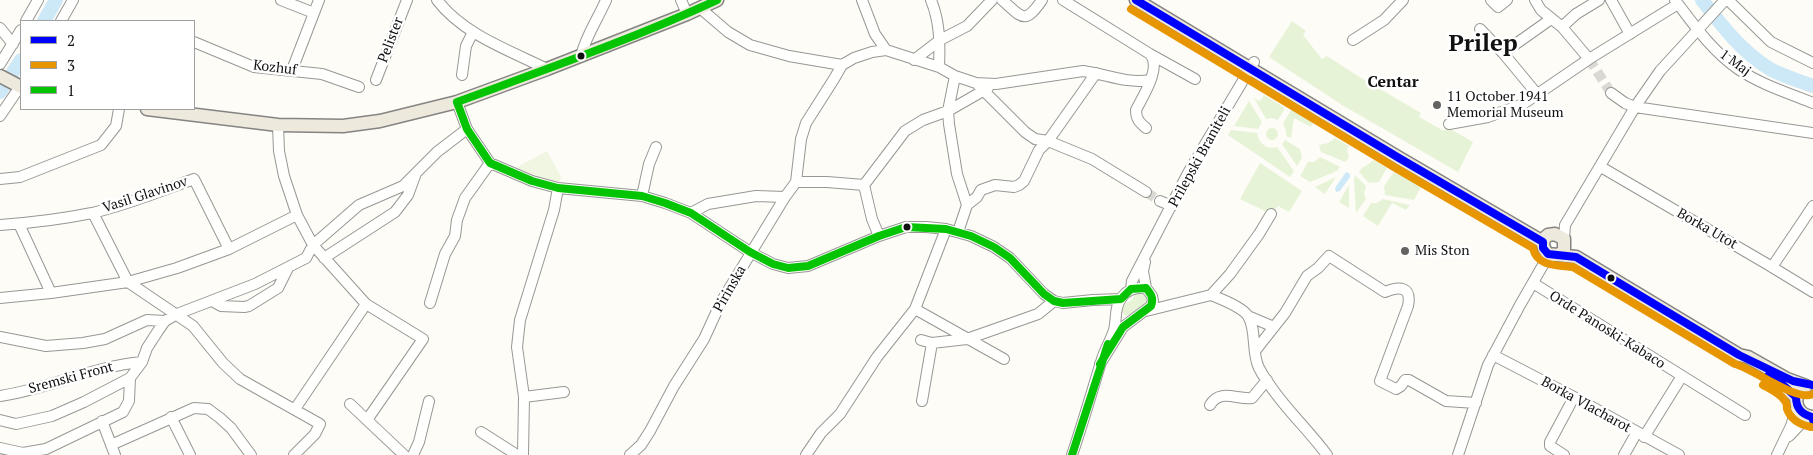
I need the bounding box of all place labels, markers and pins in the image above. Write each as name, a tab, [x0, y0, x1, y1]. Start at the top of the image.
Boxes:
unlabelled marker	[576, 51, 586, 61]
place label: 11 October 1941 Memorial Museum	[1447, 89, 1564, 121]
marker: 11 October 1941 Memorial Museum	[1431, 99, 1443, 111]
unlabelled marker	[902, 222, 912, 232]
place label: Mis Ston	[1415, 243, 1470, 259]
marker: Mis Ston	[1399, 245, 1411, 257]
unlabelled marker	[1606, 273, 1616, 283]

